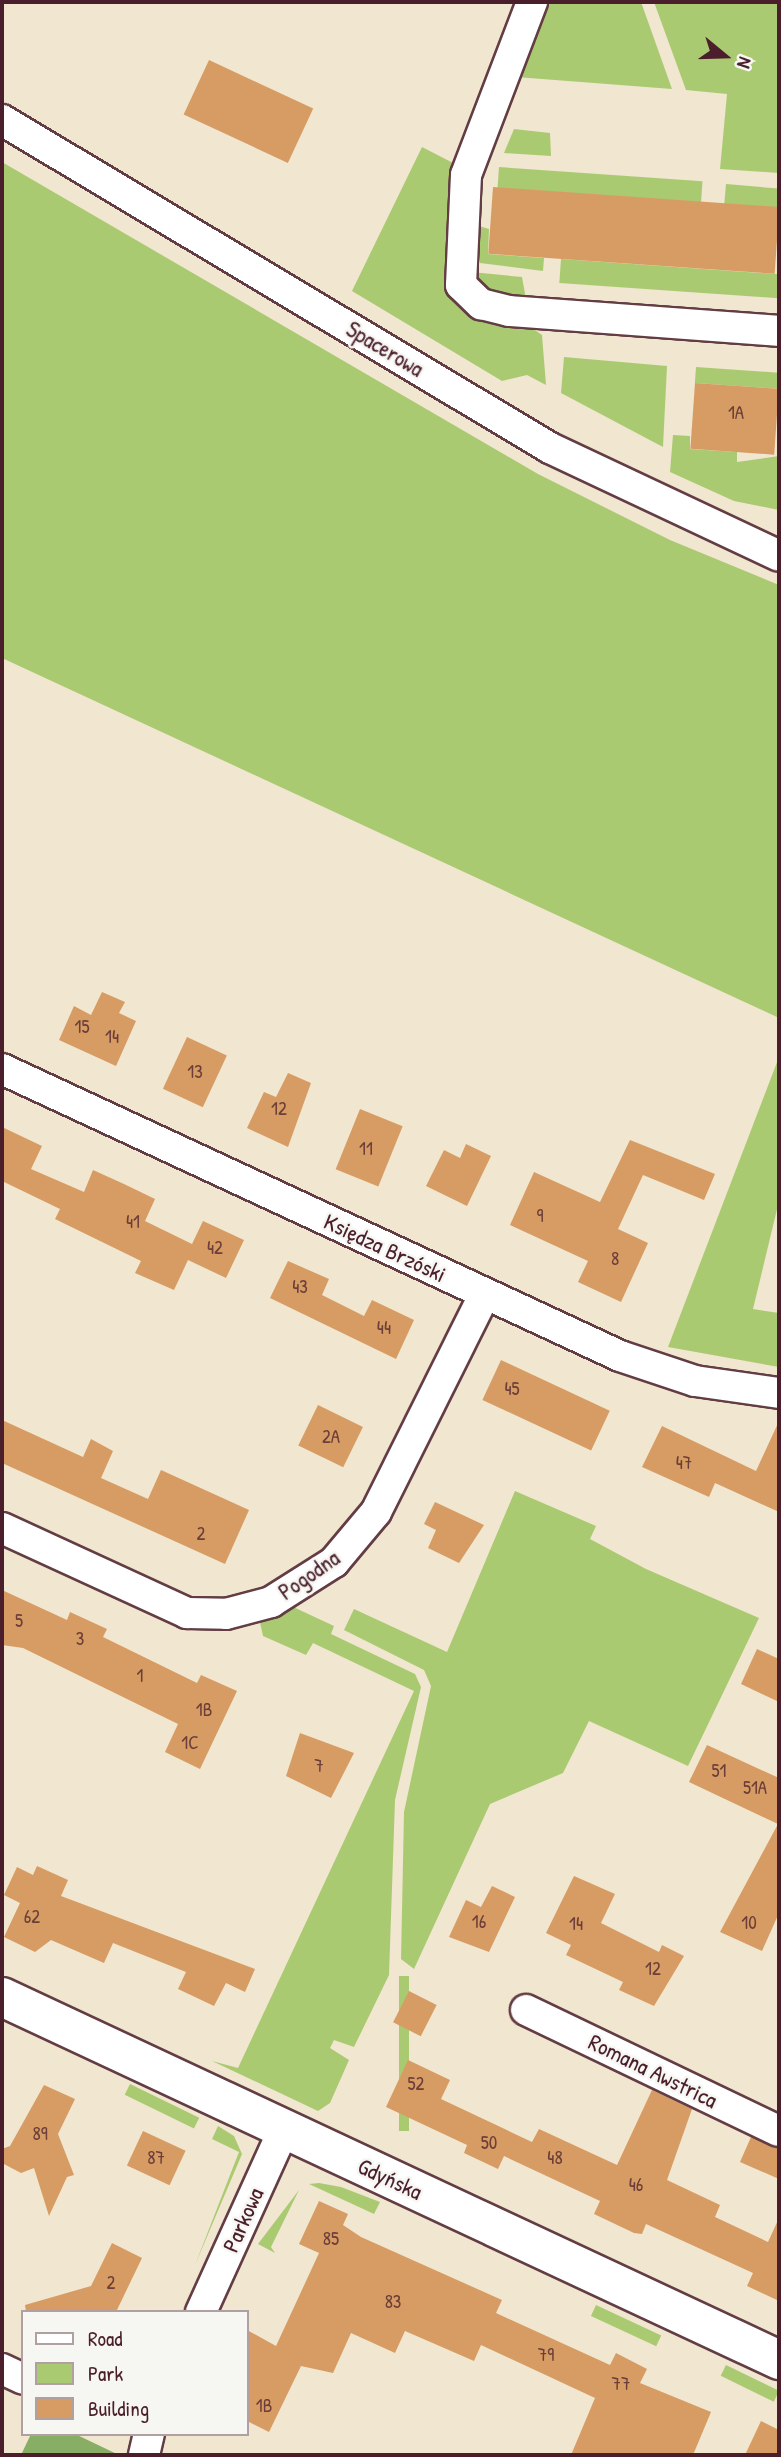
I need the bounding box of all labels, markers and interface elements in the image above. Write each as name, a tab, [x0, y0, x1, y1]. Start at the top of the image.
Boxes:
north arrow	[690, 21, 760, 91]
text: N	[731, 54, 759, 72]
street label: Spacerowa	[341, 315, 429, 383]
house number: 1A	[728, 402, 744, 424]
house number: 15	[75, 1016, 89, 1038]
house number: 14	[105, 1026, 119, 1048]
house number: 13	[187, 1061, 203, 1083]
house number: 12	[271, 1098, 287, 1120]
house number: 11	[359, 1138, 373, 1160]
house number: 9	[537, 1205, 543, 1227]
street label: Księdza Brzóski	[320, 1208, 450, 1288]
house number: 41	[126, 1211, 140, 1233]
house number: 42	[207, 1237, 223, 1259]
house number: 8	[611, 1248, 619, 1270]
house number: 43	[292, 1276, 308, 1298]
house number: 44	[377, 1317, 391, 1339]
house number: 45	[504, 1378, 520, 1400]
house number: 2A	[322, 1426, 340, 1448]
house number: 47	[676, 1452, 692, 1474]
house number: 2	[197, 1523, 205, 1545]
street label: Pogodna	[273, 1544, 345, 1606]
house number: 5	[15, 1610, 23, 1632]
house number: 3	[76, 1628, 84, 1650]
house number: 1	[137, 1665, 143, 1687]
house number: 1B	[196, 1699, 212, 1721]
house number: 1C	[181, 1732, 199, 1754]
house number: 7	[314, 1755, 324, 1777]
house number: 51	[712, 1760, 726, 1782]
house number: 51A	[743, 1777, 767, 1799]
house number: 62	[24, 1906, 40, 1928]
house number: 16	[472, 1911, 486, 1933]
house number: 10	[741, 1912, 757, 1934]
house number: 14	[569, 1913, 583, 1935]
house number: 12	[645, 1958, 661, 1980]
street label: Romana Awstrica	[584, 2028, 722, 2114]
house number: 52	[408, 2073, 424, 2095]
house number: 89	[32, 2123, 48, 2145]
house number: 50	[481, 2132, 497, 2154]
house number: 87	[147, 2147, 165, 2169]
house number: 48	[547, 2147, 563, 2169]
street label: Gdyńska	[354, 2152, 426, 2206]
house number: 46	[629, 2174, 643, 2196]
street label: Parkowa	[217, 2184, 269, 2256]
house number: 85	[323, 2228, 339, 2250]
house number: 2	[107, 2272, 115, 2294]
house number: 83	[385, 2291, 401, 2313]
legend	[21, 2310, 248, 2436]
text: Road	[88, 2324, 122, 2353]
house number: 79	[538, 2344, 554, 2366]
text: Park	[88, 2359, 123, 2388]
house number: 77	[612, 2373, 630, 2395]
text: Building	[88, 2394, 149, 2423]
house number: 1B	[256, 2395, 272, 2417]

